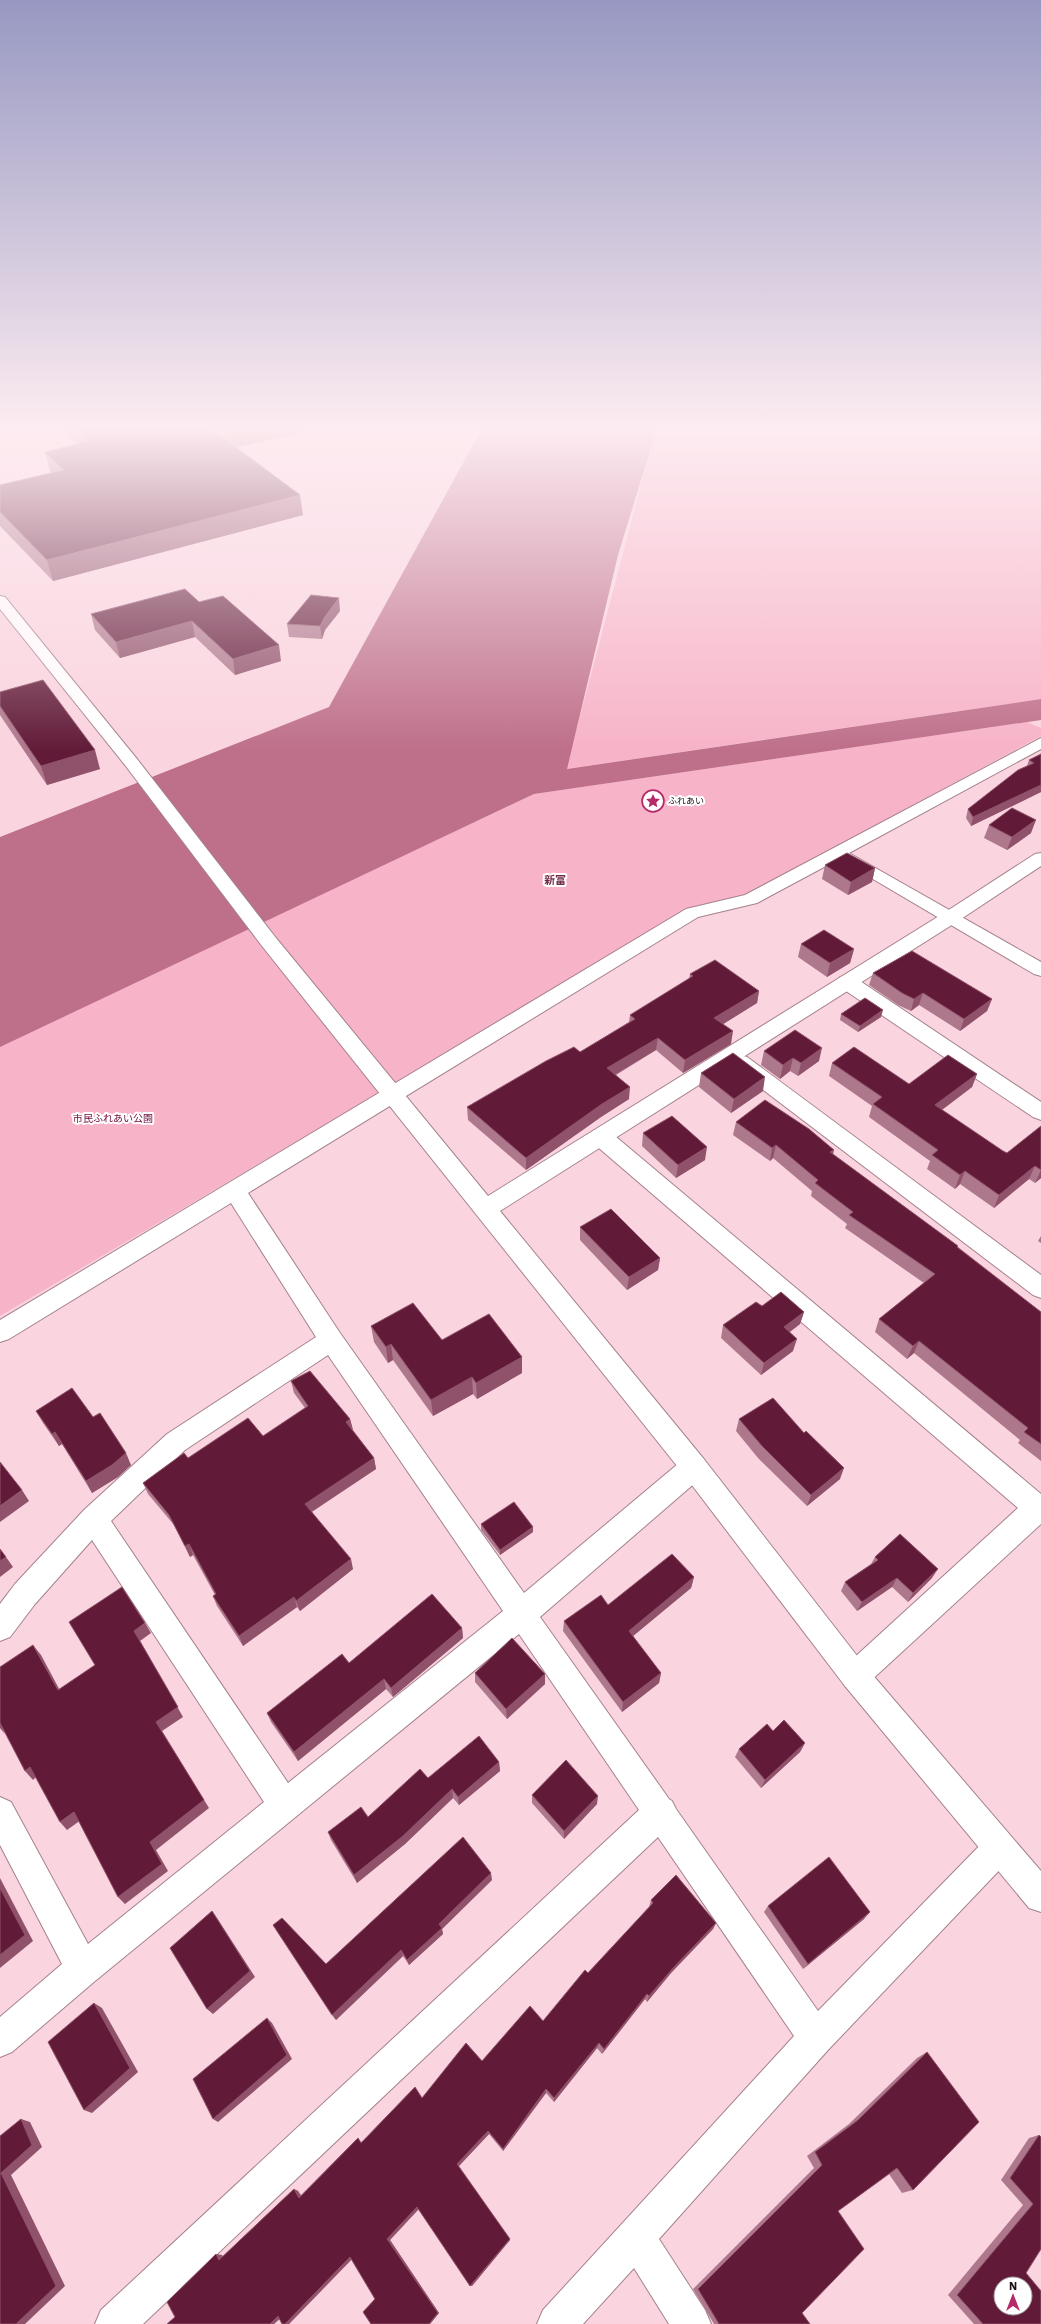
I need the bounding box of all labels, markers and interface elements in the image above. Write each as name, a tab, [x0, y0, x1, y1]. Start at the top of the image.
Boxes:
place icon: ふれあい	[640, 788, 666, 814]
place label: ふれあい	[668, 796, 704, 806]
district label: 新富	[544, 874, 566, 887]
park label: 市民ふれあい公園	[73, 1113, 153, 1124]
north arrow	[993, 2276, 1033, 2316]
text: N	[1009, 2280, 1017, 2293]

